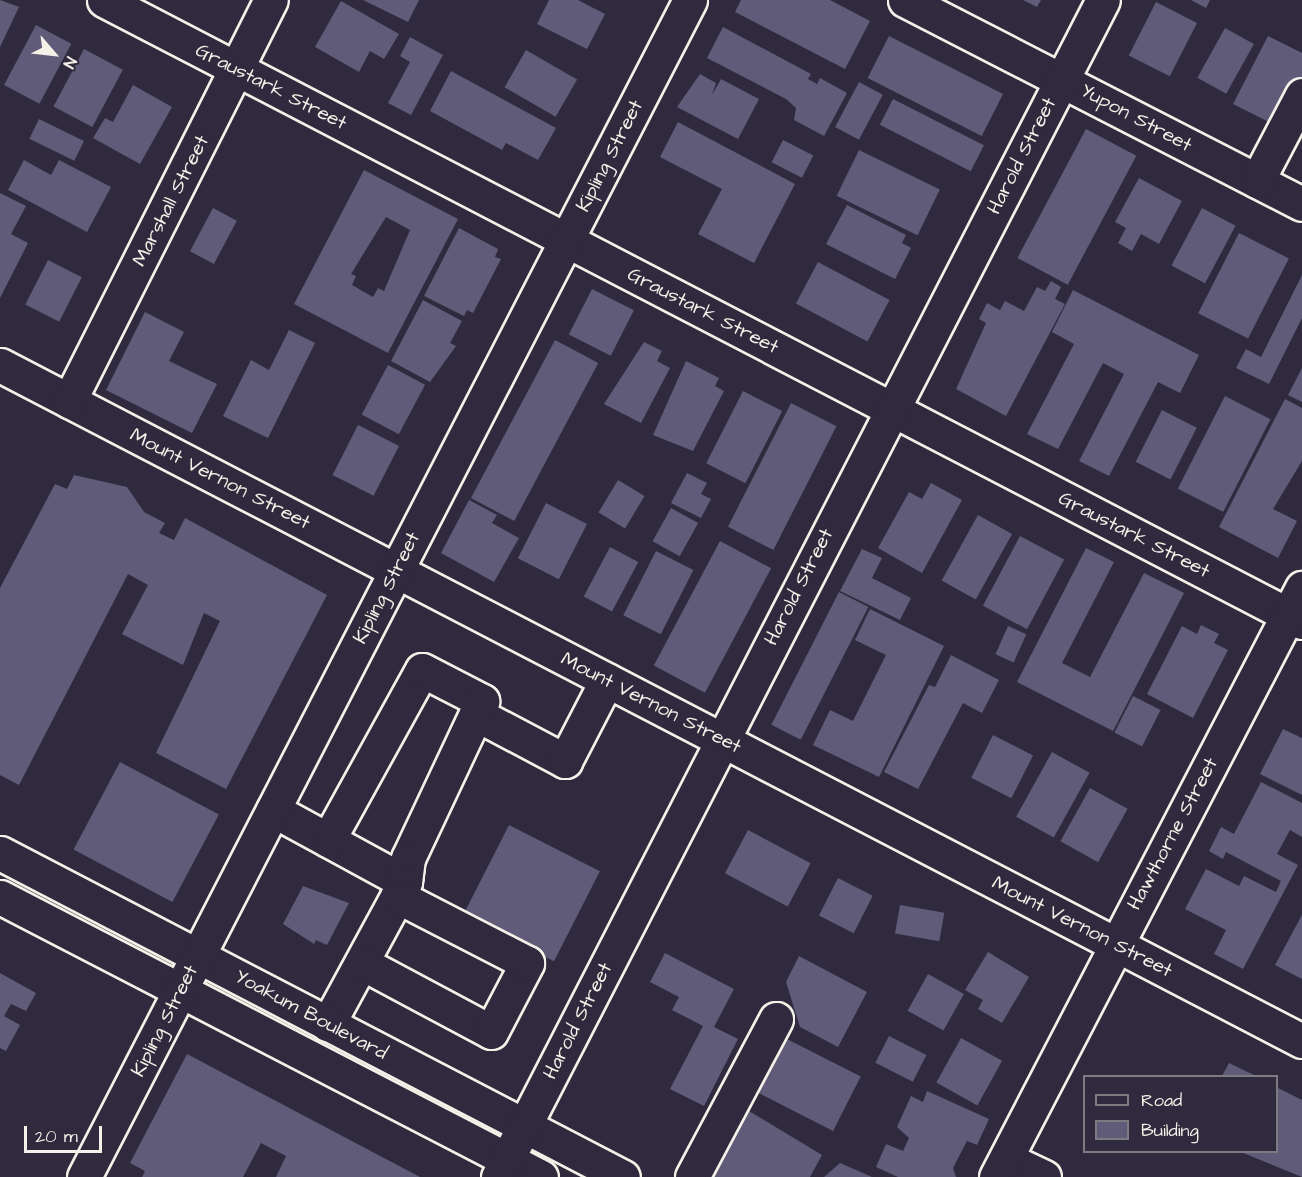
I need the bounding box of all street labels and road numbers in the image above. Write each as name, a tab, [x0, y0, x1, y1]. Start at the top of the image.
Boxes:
street label: Graustark Street	[191, 39, 351, 135]
street label: Yupon Street	[1076, 79, 1196, 157]
street label: Harold Street	[982, 94, 1062, 218]
street label: Kipling Street	[572, 96, 648, 216]
street label: Marshall Street	[128, 131, 214, 271]
street label: Graustark Street	[623, 263, 783, 359]
street label: Mount Vernon Street	[126, 423, 314, 535]
street label: Graustark Street	[1054, 487, 1214, 583]
street label: Harold Street	[759, 525, 839, 649]
street label: Kipling Street	[349, 528, 425, 648]
street label: Mount Vernon Street	[557, 647, 745, 759]
street label: Hawthorne Street	[1123, 754, 1223, 914]
street label: Mount Vernon Street	[988, 871, 1176, 983]
street label: Harold Street	[538, 959, 618, 1083]
street label: Kipling Street	[127, 961, 203, 1081]
street label: Yoakum Boulevard	[231, 965, 391, 1065]

